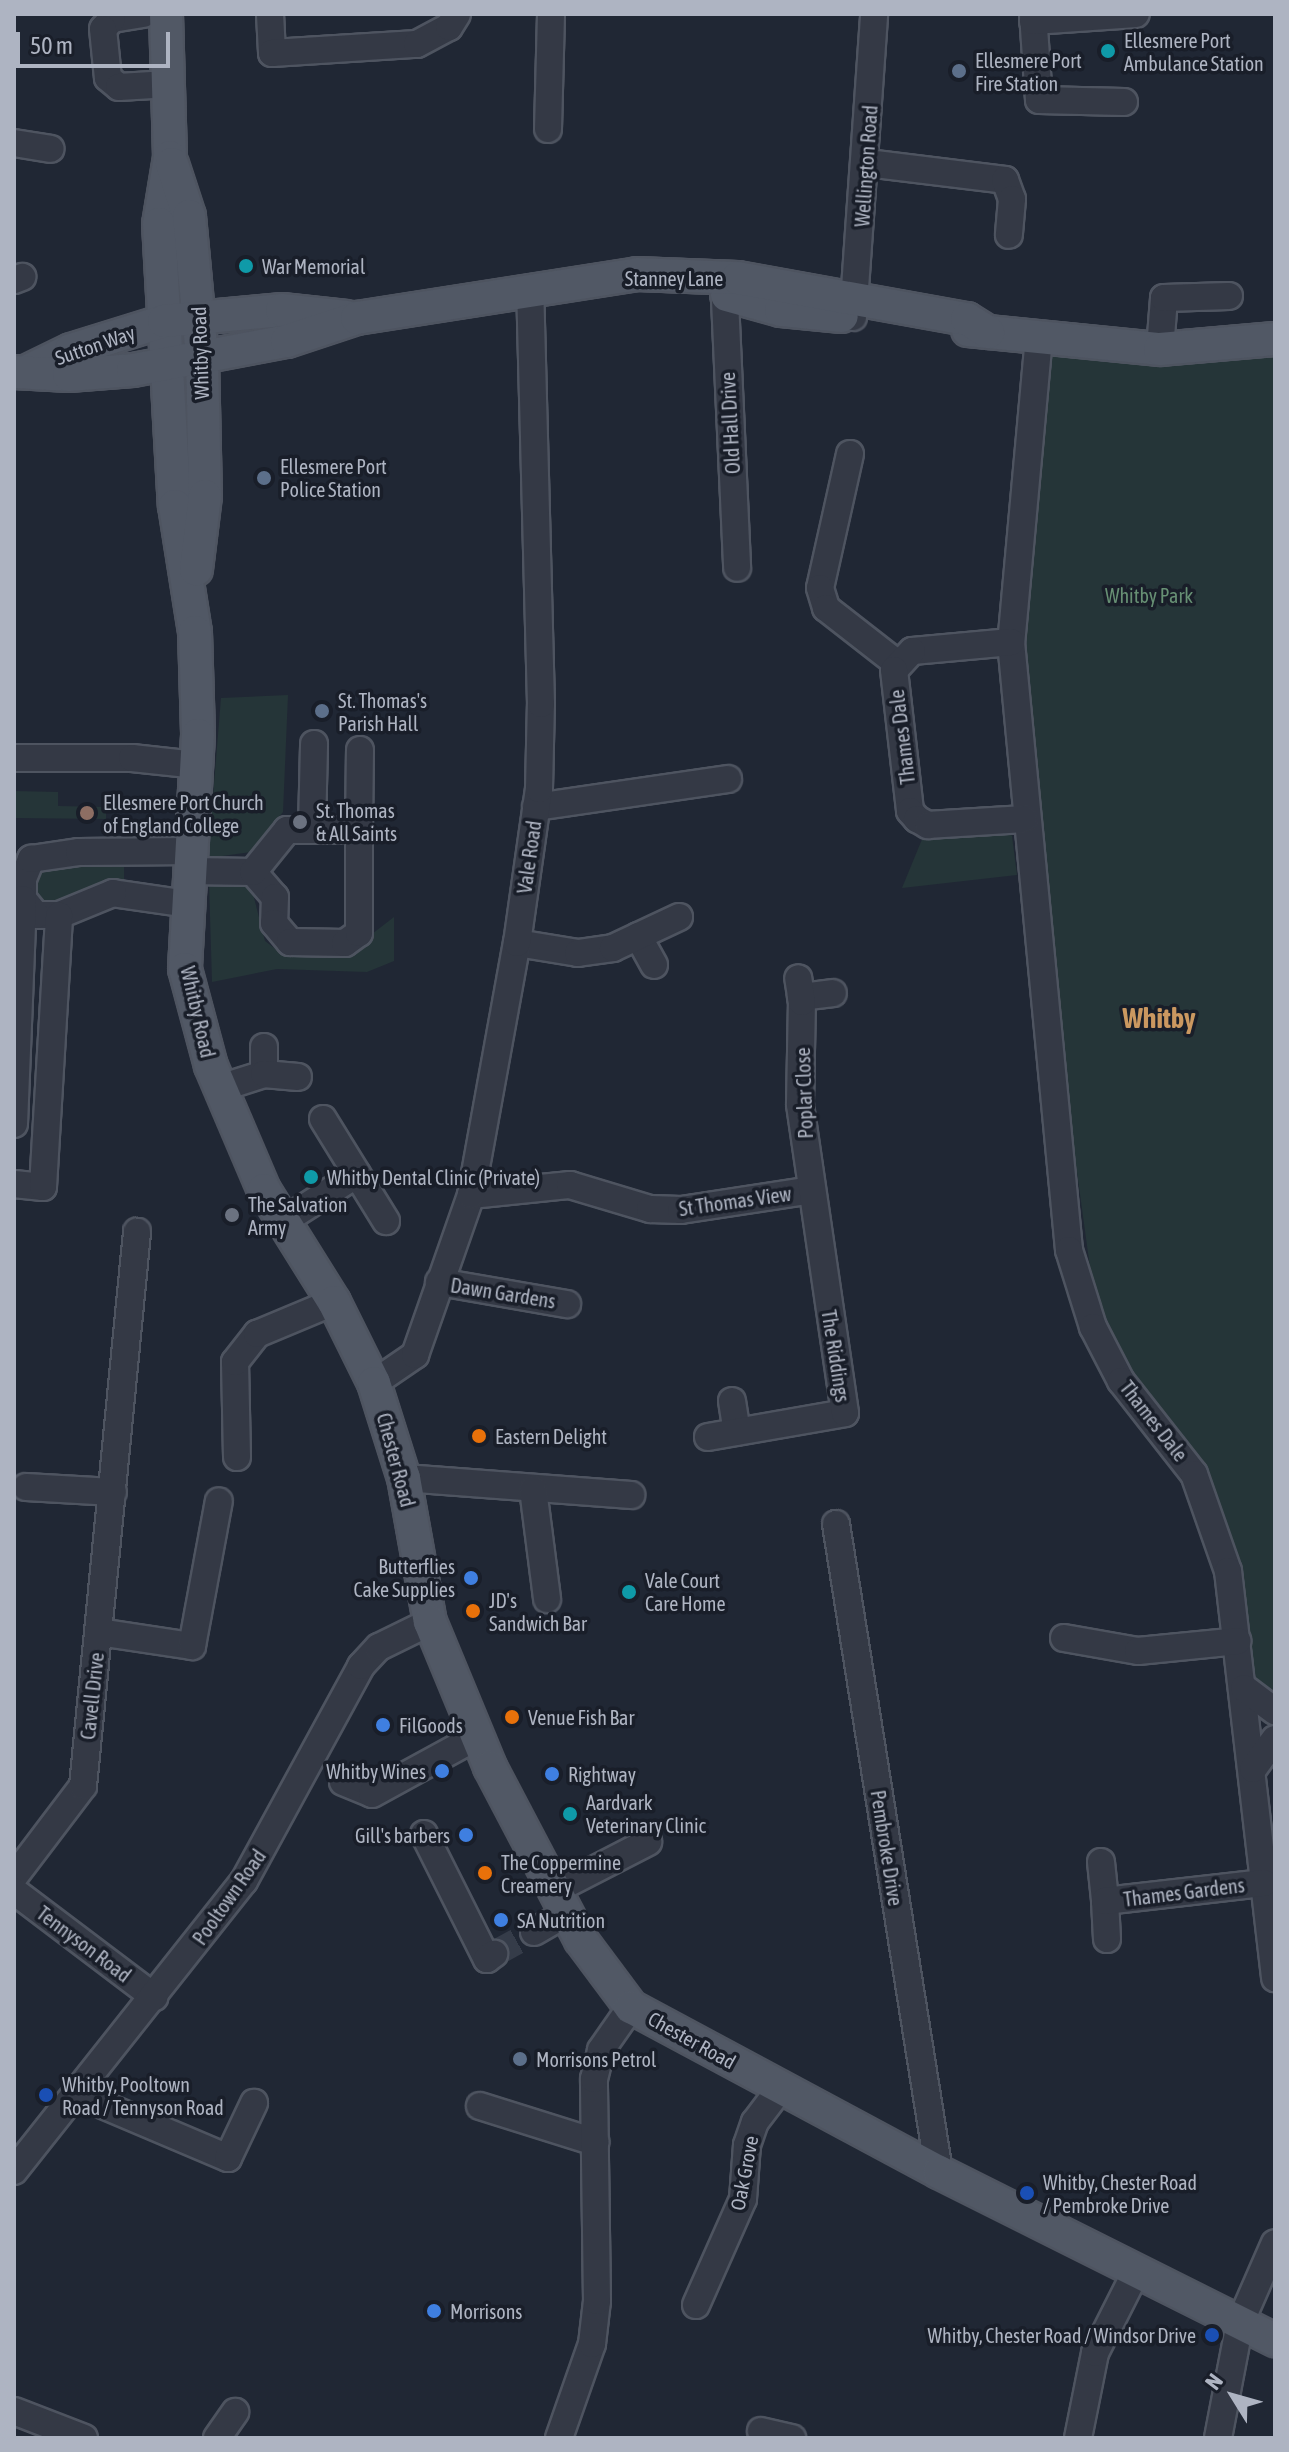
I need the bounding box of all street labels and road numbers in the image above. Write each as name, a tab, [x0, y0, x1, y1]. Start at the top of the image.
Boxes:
street label: Wellington Road	[850, 104, 882, 228]
street label: Stanney Lane	[625, 266, 723, 290]
street label: Whitby Road	[186, 306, 214, 400]
street label: Sutton Way	[52, 320, 138, 370]
street label: Old Hall Drive	[715, 371, 745, 475]
street label: Thames Dale	[884, 688, 920, 786]
street label: Vale Road	[512, 819, 546, 895]
street label: Whitby Road	[176, 964, 220, 1060]
street label: Poplar Close	[790, 1047, 818, 1139]
street label: St Thomas View	[677, 1181, 793, 1221]
street label: Dawn Gardens	[449, 1273, 557, 1313]
street label: The Riddings	[817, 1308, 855, 1404]
street label: Thames Dale	[1115, 1376, 1193, 1466]
street label: Chester Road	[372, 1410, 420, 1510]
street label: Cavell Drive	[75, 1651, 109, 1741]
street label: Pembroke Drive	[866, 1788, 908, 1908]
street label: Pooltown Road	[187, 1845, 271, 1949]
street label: Thames Gardens	[1122, 1873, 1246, 1911]
street label: Tennyson Road	[32, 1901, 136, 1987]
street label: Chester Road	[644, 2006, 740, 2074]
street label: Oak Grove	[725, 2134, 763, 2212]

